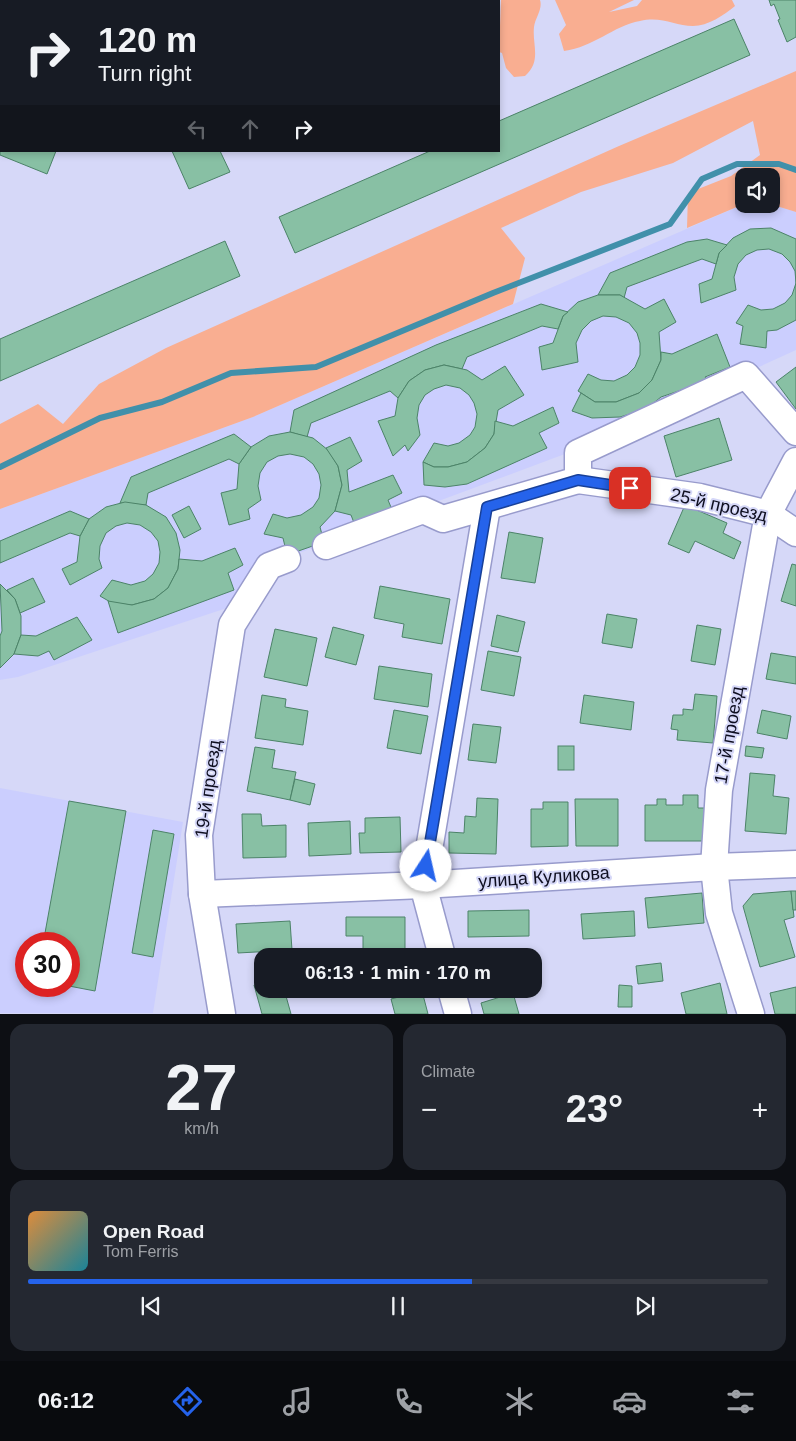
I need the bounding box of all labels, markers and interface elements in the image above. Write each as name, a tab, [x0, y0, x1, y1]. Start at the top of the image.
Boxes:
icon: right	[15, 20, 80, 85]
text: 120 m	[98, 20, 197, 59]
text: Turn right	[98, 61, 191, 86]
icon: left	[183, 115, 211, 143]
icon: ahead	[236, 115, 264, 143]
icon: right	[289, 115, 317, 143]
map controls	[735, 168, 780, 213]
button: sound	[735, 168, 780, 213]
pin	[609, 467, 651, 509]
icon: arrive	[616, 474, 644, 502]
street label: 25-й проезд	[669, 484, 770, 526]
street label: 17-й проезд	[711, 684, 748, 785]
street label: 19-й проезд	[191, 738, 225, 839]
position arrow	[399, 839, 451, 891]
street label: улица Куликова	[478, 862, 611, 892]
speed limit sign: 30	[15, 932, 80, 997]
text: 06:13 · 1 min · 170 m	[305, 962, 491, 983]
text: 27	[165, 1051, 238, 1124]
text: Climate	[421, 1063, 475, 1080]
text: 23°	[566, 1088, 623, 1130]
text: −	[421, 1094, 437, 1125]
text: +	[752, 1094, 768, 1125]
text: km/h	[184, 1120, 219, 1137]
text: Open Road	[103, 1221, 204, 1242]
text: Tom Ferris	[103, 1243, 179, 1260]
icon: previous	[137, 1292, 165, 1320]
icon: pause	[384, 1292, 412, 1320]
icon: next	[631, 1292, 659, 1320]
icon: directions	[170, 1384, 205, 1419]
icon: music	[280, 1384, 315, 1419]
icon: phone	[391, 1384, 426, 1419]
icon: climate	[502, 1384, 537, 1419]
icon: car	[612, 1384, 647, 1419]
icon: filters	[723, 1384, 758, 1419]
text: 06:12	[38, 1388, 94, 1413]

